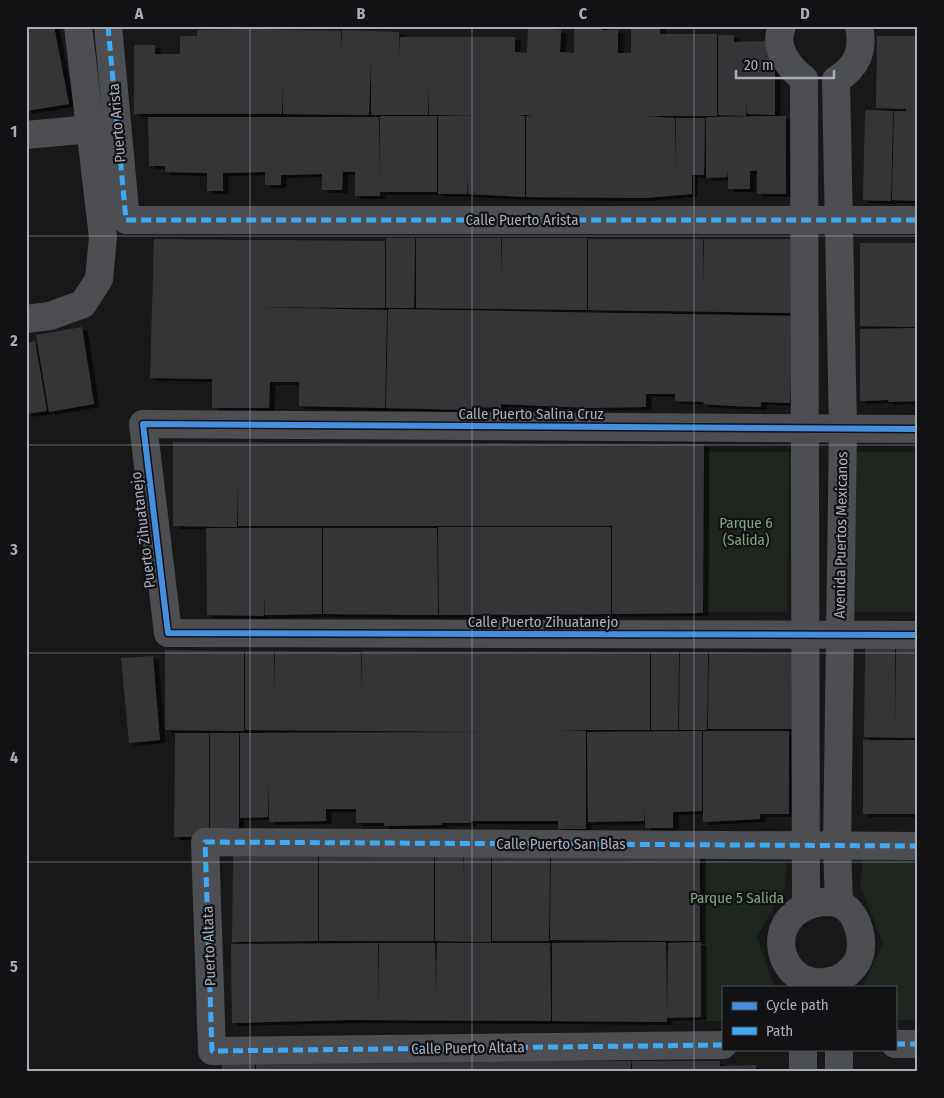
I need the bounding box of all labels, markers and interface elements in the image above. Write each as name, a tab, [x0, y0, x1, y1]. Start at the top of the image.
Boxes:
text: A	[134, 4, 144, 23]
text: B	[357, 4, 366, 23]
text: C	[579, 4, 588, 23]
text: D	[800, 4, 810, 23]
scale bar	[736, 48, 834, 80]
text: 20 m	[744, 56, 774, 74]
street label: Puerto Arista	[105, 83, 129, 163]
text: 1	[11, 122, 17, 141]
street label: Calle Puerto Arista	[466, 211, 578, 229]
text: 2	[9, 331, 18, 350]
street label: Calle Puerto Salina Cruz	[458, 405, 604, 423]
street label: Avenida Puertos Mexicanos	[831, 451, 851, 619]
street label: Puerto Zihuatanejo	[127, 471, 159, 589]
park label: Parque 6 (Salida)	[719, 514, 773, 549]
text: 3	[9, 540, 18, 559]
street label: Calle Puerto Zihuatanejo	[468, 613, 618, 631]
text: 4	[10, 748, 18, 767]
street label: Calle Puerto San Blas	[496, 835, 626, 853]
park label: Parque 5 Salida	[690, 889, 784, 907]
street label: Puerto Altata	[199, 906, 219, 986]
text: 5	[10, 957, 18, 976]
legend	[722, 986, 896, 1050]
text: Cycle path	[766, 996, 829, 1014]
text: Path	[766, 1022, 793, 1040]
street label: Calle Puerto Altata	[411, 1038, 525, 1058]

